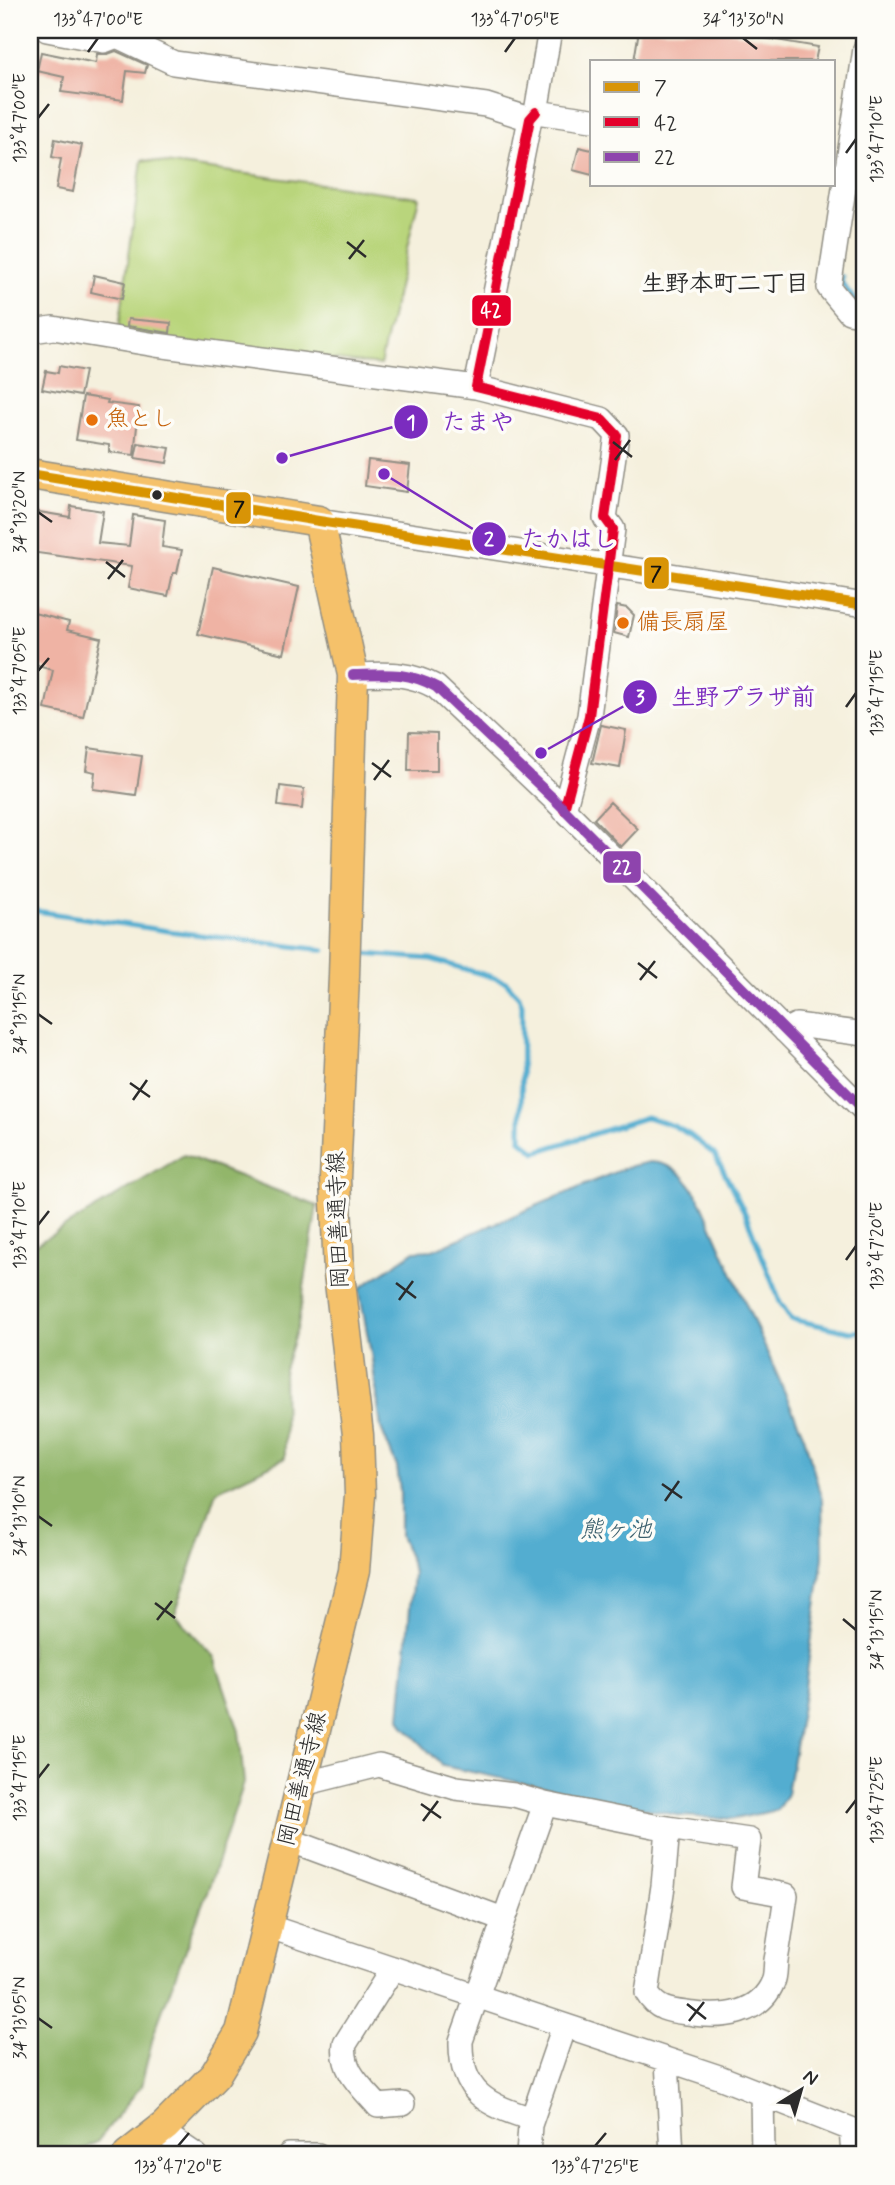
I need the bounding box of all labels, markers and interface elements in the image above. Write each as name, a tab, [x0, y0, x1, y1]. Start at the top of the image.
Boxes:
text: 133°47'00"E	[53, 8, 143, 32]
text: 133°47'05"E	[470, 8, 560, 32]
text: 34°13'30"N	[702, 8, 784, 32]
legend	[590, 60, 836, 186]
text: 133°47'00"E	[8, 73, 32, 163]
text: 7	[654, 74, 667, 102]
text: 133°47'10"E	[865, 95, 889, 183]
text: 42	[654, 110, 677, 138]
text: 22	[654, 144, 675, 172]
district label: 生野本町二丁目	[641, 269, 809, 300]
line badge: 42	[471, 294, 512, 327]
text: 42	[480, 299, 502, 324]
callout: たまや	[393, 399, 528, 444]
place label: 魚とし	[106, 405, 175, 435]
text: たまや	[442, 408, 514, 439]
text: 1	[406, 409, 416, 437]
marker: 魚とし	[84, 412, 100, 428]
text: 34°13'20"N	[8, 471, 32, 553]
unlabelled marker	[150, 488, 164, 502]
line badge: 7	[225, 491, 252, 525]
text: 7	[233, 497, 245, 522]
callout: たかはし	[472, 516, 631, 561]
text: たかはし	[521, 525, 617, 556]
text: 2	[484, 526, 495, 554]
line badge: 7	[643, 556, 670, 590]
text: 7	[650, 562, 662, 587]
place label: 備長扇屋	[637, 608, 729, 638]
marker: 備長扇屋	[615, 615, 631, 631]
text: 133°47'05"E	[8, 626, 32, 716]
text: 133°47'15"E	[865, 649, 889, 737]
callout: 生野プラザ前	[622, 675, 829, 720]
text: 生野プラザ前	[671, 683, 815, 714]
text: 3	[635, 684, 645, 712]
line badge: 22	[602, 850, 642, 884]
text: 22	[612, 856, 632, 881]
text: 34°13'15"N	[8, 974, 32, 1054]
street label: 岡田善通寺線	[322, 1151, 356, 1289]
text: 133°47'10"E	[8, 1181, 32, 1269]
text: 133°47'20"E	[865, 1202, 889, 1290]
text: 34°13'10"N	[8, 1475, 32, 1557]
water label: 熊ヶ池	[580, 1515, 653, 1546]
text: 34°13'15"N	[865, 1590, 889, 1670]
street label: 岡田善通寺線	[272, 1708, 334, 1850]
text: 133°47'15"E	[8, 1734, 32, 1822]
text: 133°47'25"E	[865, 1756, 889, 1844]
text: 34°13'05"N	[8, 1977, 32, 2059]
north arrow	[766, 2056, 836, 2126]
text: N	[798, 2064, 823, 2091]
text: 133°47'20"E	[134, 2155, 222, 2179]
text: 133°47'25"E	[551, 2155, 639, 2179]

